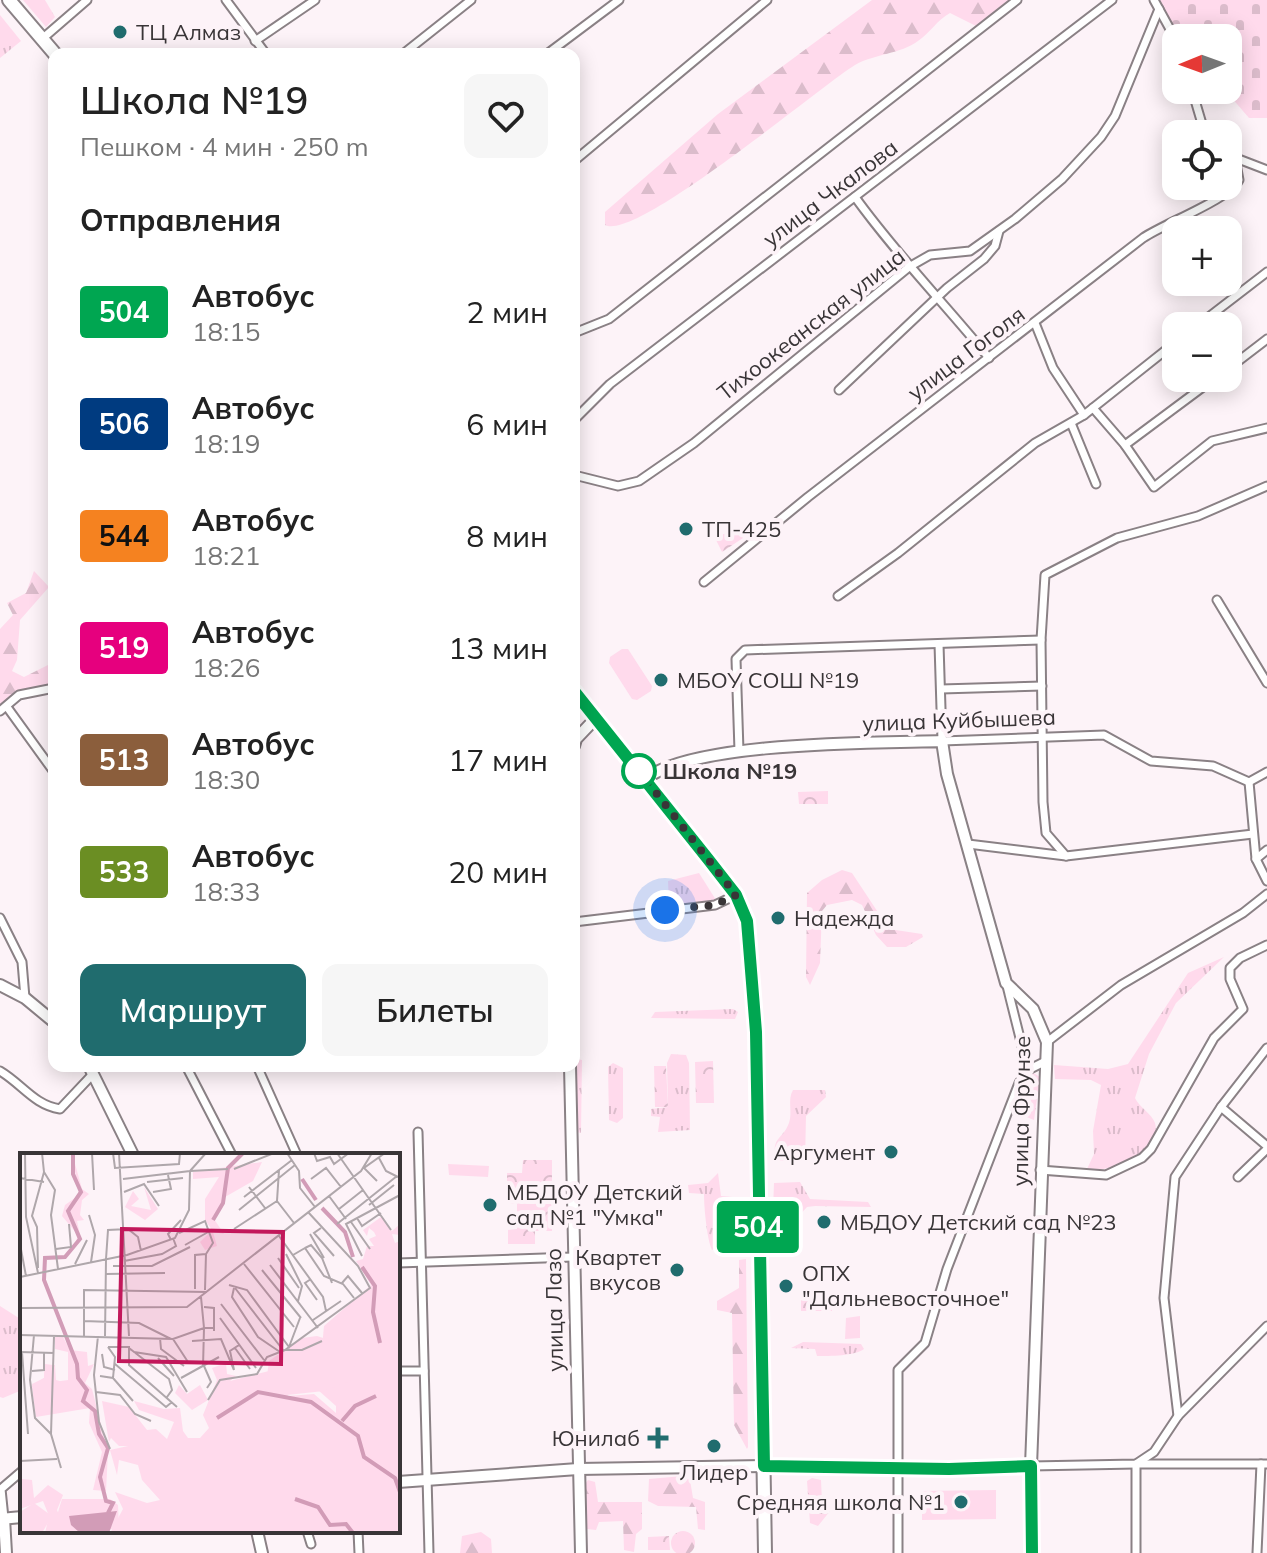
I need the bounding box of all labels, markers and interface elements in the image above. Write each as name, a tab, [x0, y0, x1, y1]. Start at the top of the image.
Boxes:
place label: ТЦ Алмаз	[136, 18, 241, 46]
marker: ТЦ Алмаз	[111, 23, 129, 41]
north arrow	[1162, 24, 1242, 104]
map controls	[1162, 24, 1242, 392]
button: heart	[464, 74, 548, 158]
text: Школа №19	[80, 76, 308, 124]
button: locate	[1162, 120, 1242, 200]
text: Пешком · 4 мин · 250 m	[80, 130, 369, 163]
street label: улица Чкалова	[757, 133, 903, 253]
text: Отправления	[80, 201, 281, 239]
button: +	[1162, 216, 1242, 296]
street label: Тихоокеанская улица	[711, 242, 911, 406]
text: Автобус	[192, 277, 315, 315]
text: 2 мин	[466, 293, 548, 331]
text: 504	[99, 294, 149, 329]
street label: улица Гоголя	[902, 300, 1030, 406]
button: −	[1162, 312, 1242, 392]
text: 18:15	[192, 315, 260, 348]
text: Автобус	[192, 389, 315, 427]
text: 6 мин	[466, 405, 548, 443]
text: 506	[99, 406, 149, 441]
text: 18:19	[192, 427, 260, 460]
text: Автобус	[192, 501, 315, 539]
place label: ТП-425	[702, 515, 781, 543]
text: 8 мин	[466, 517, 548, 555]
text: 544	[99, 518, 149, 553]
marker: ТП-425	[677, 520, 695, 538]
text: 18:21	[192, 539, 260, 572]
text: Автобус	[192, 613, 315, 651]
text: 13 мин	[448, 629, 548, 667]
text: 519	[99, 630, 149, 665]
text: 18:26	[192, 651, 260, 684]
place label: МБОУ СОШ №19	[677, 666, 859, 694]
marker: МБОУ СОШ №19	[652, 671, 670, 689]
street label: улица Куйбышева	[862, 703, 1056, 737]
text: Автобус	[192, 725, 315, 763]
text: 17 мин	[448, 741, 548, 779]
text: 513	[99, 742, 149, 777]
marker: Школа №19	[622, 754, 656, 788]
place label: Школа №19	[663, 757, 797, 785]
text: 18:30	[192, 763, 260, 796]
text: Автобус	[192, 837, 315, 875]
text: 20 мин	[448, 853, 548, 891]
text: 533	[99, 854, 149, 889]
text: 18:33	[192, 875, 260, 908]
your location	[645, 890, 685, 930]
place label: Надежда	[794, 904, 894, 932]
marker: Надежда	[769, 909, 787, 927]
button: Маршрут	[80, 964, 306, 1056]
button: Билеты	[322, 964, 548, 1056]
street label: улица Фрунзе	[1006, 1035, 1036, 1187]
place label: Аргумент	[774, 1138, 875, 1166]
marker: Аргумент	[882, 1143, 900, 1161]
inset map	[20, 1153, 400, 1533]
place label: МБДОУ Детский сад №1 "Умка"	[506, 1178, 683, 1231]
marker: МБДОУ Детский сад №1 "Умка"	[481, 1196, 499, 1214]
line badge: 504	[712, 1201, 804, 1253]
place label: МБДОУ Детский сад №23	[840, 1208, 1117, 1236]
text: 504	[733, 1209, 783, 1244]
marker: МБДОУ Детский сад №23	[815, 1213, 833, 1231]
place label: Квартет вкусов	[575, 1243, 661, 1296]
street label: улица Лазо	[539, 1248, 569, 1372]
place label: ОПХ "Дальневосточное"	[802, 1259, 1009, 1312]
marker: Квартет вкусов	[668, 1261, 686, 1279]
marker: ОПХ "Дальневосточное"	[777, 1277, 795, 1295]
place label: Юнилаб	[552, 1424, 640, 1452]
marker: Юнилаб	[647, 1427, 669, 1449]
marker: Лидер	[705, 1437, 723, 1455]
place label: Лидер	[680, 1458, 748, 1486]
place label: Средняя школа №1	[736, 1488, 945, 1516]
marker: Средняя школа №1	[952, 1493, 970, 1511]

